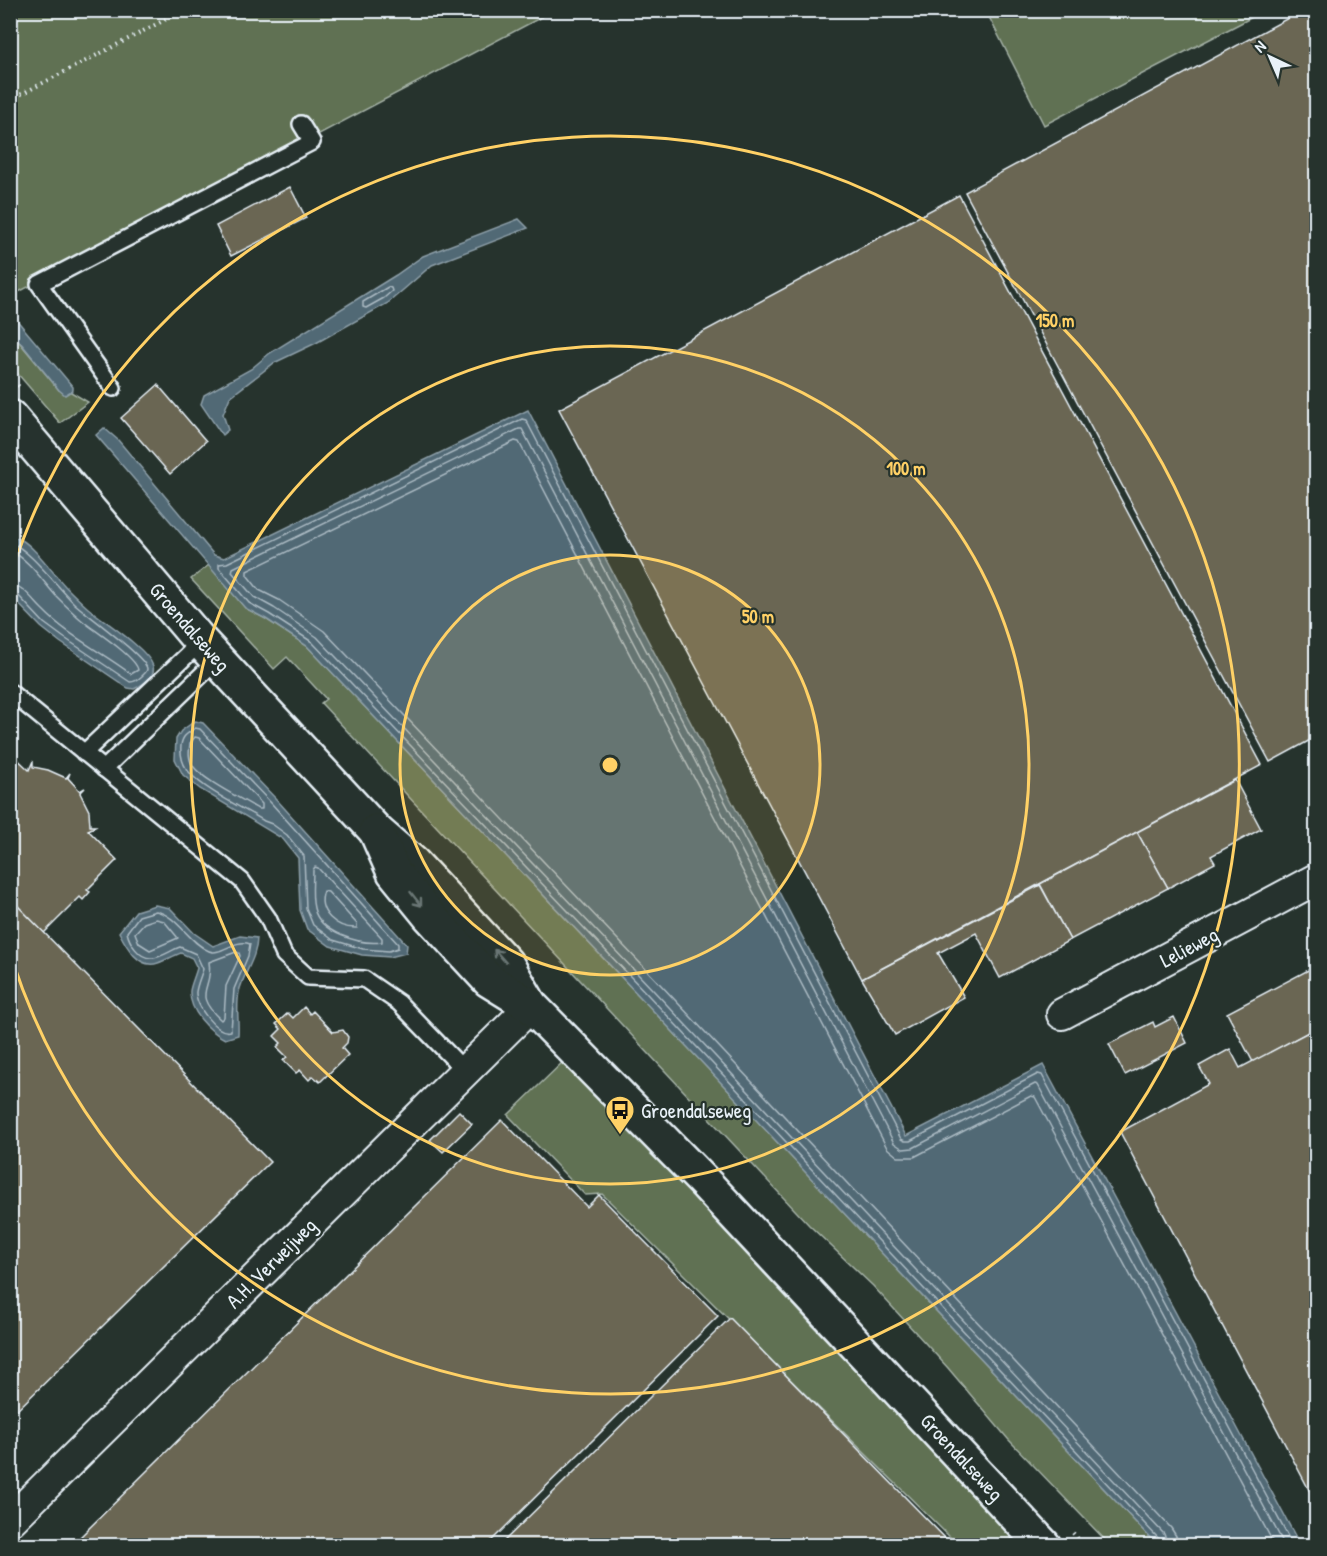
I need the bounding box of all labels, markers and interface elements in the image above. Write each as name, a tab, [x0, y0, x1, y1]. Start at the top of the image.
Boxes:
north arrow	[1240, 27, 1300, 87]
text: N	[1249, 35, 1271, 57]
text: 150 m	[1036, 308, 1074, 333]
text: 100 m	[886, 456, 926, 481]
street label: Groendalseweg	[143, 576, 237, 678]
text: 50 m	[742, 604, 774, 629]
centre of rings	[600, 755, 620, 775]
one-way arrow	[410, 891, 423, 907]
street label: Lelieweg	[1155, 920, 1223, 974]
one-way arrow	[493, 949, 507, 964]
bus stop icon: Groendalseweg	[604, 1094, 636, 1136]
place label: Groendalseweg	[641, 1096, 751, 1125]
street label: A.H. Verweijweg	[219, 1211, 323, 1315]
street label: Groendalseweg	[914, 1407, 1010, 1507]

